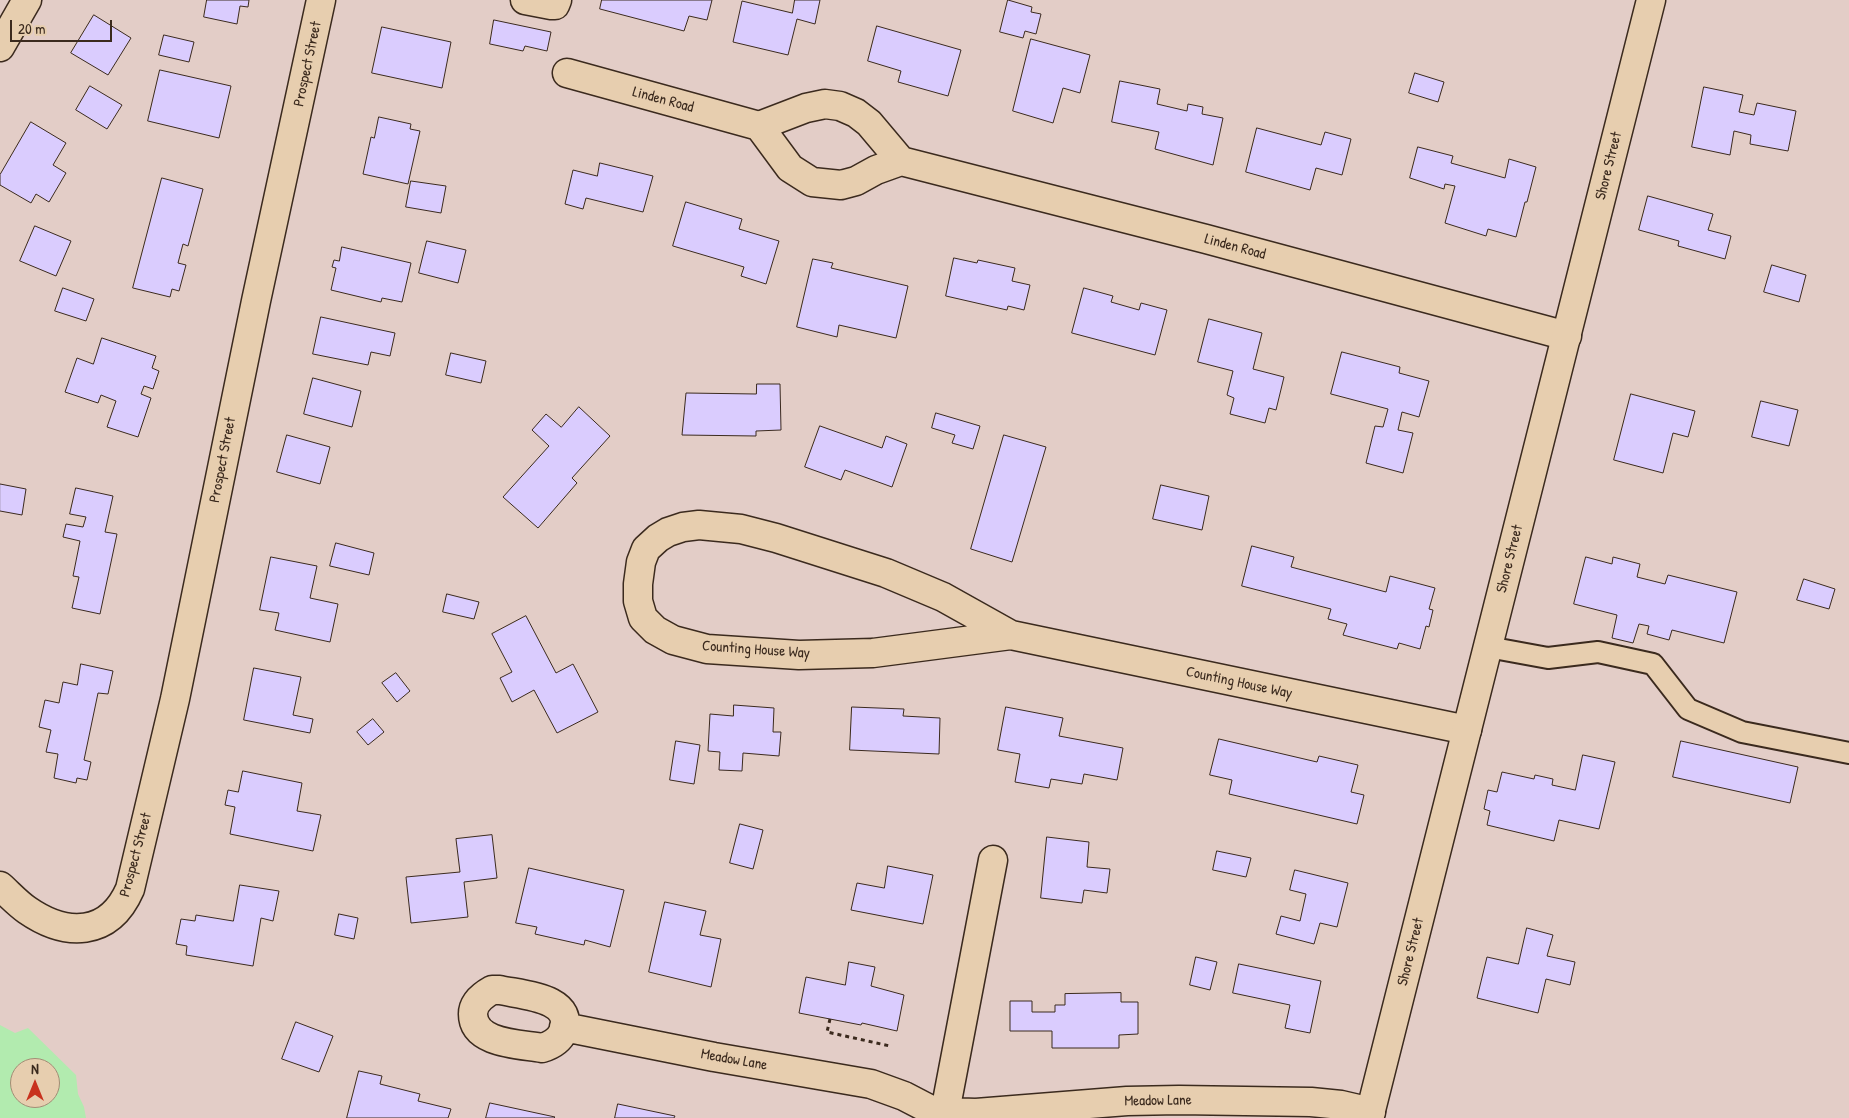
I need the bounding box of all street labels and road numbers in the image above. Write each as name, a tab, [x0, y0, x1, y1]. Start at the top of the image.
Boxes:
street label: Prospect Street	[290, 20, 326, 108]
street label: Linden Road	[631, 83, 695, 117]
street label: Shore Street	[1592, 130, 1626, 202]
street label: Linden Road	[1203, 230, 1267, 264]
street label: Prospect Street	[206, 416, 240, 504]
street label: Shore Street	[1493, 523, 1527, 595]
street label: Counting House Way	[701, 637, 811, 663]
street label: Counting House Way	[1184, 663, 1294, 703]
street label: Prospect Street	[116, 811, 156, 899]
street label: Shore Street	[1394, 916, 1428, 988]
street label: Meadow Lane	[699, 1045, 769, 1075]
street label: Meadow Lane	[1124, 1091, 1192, 1111]

